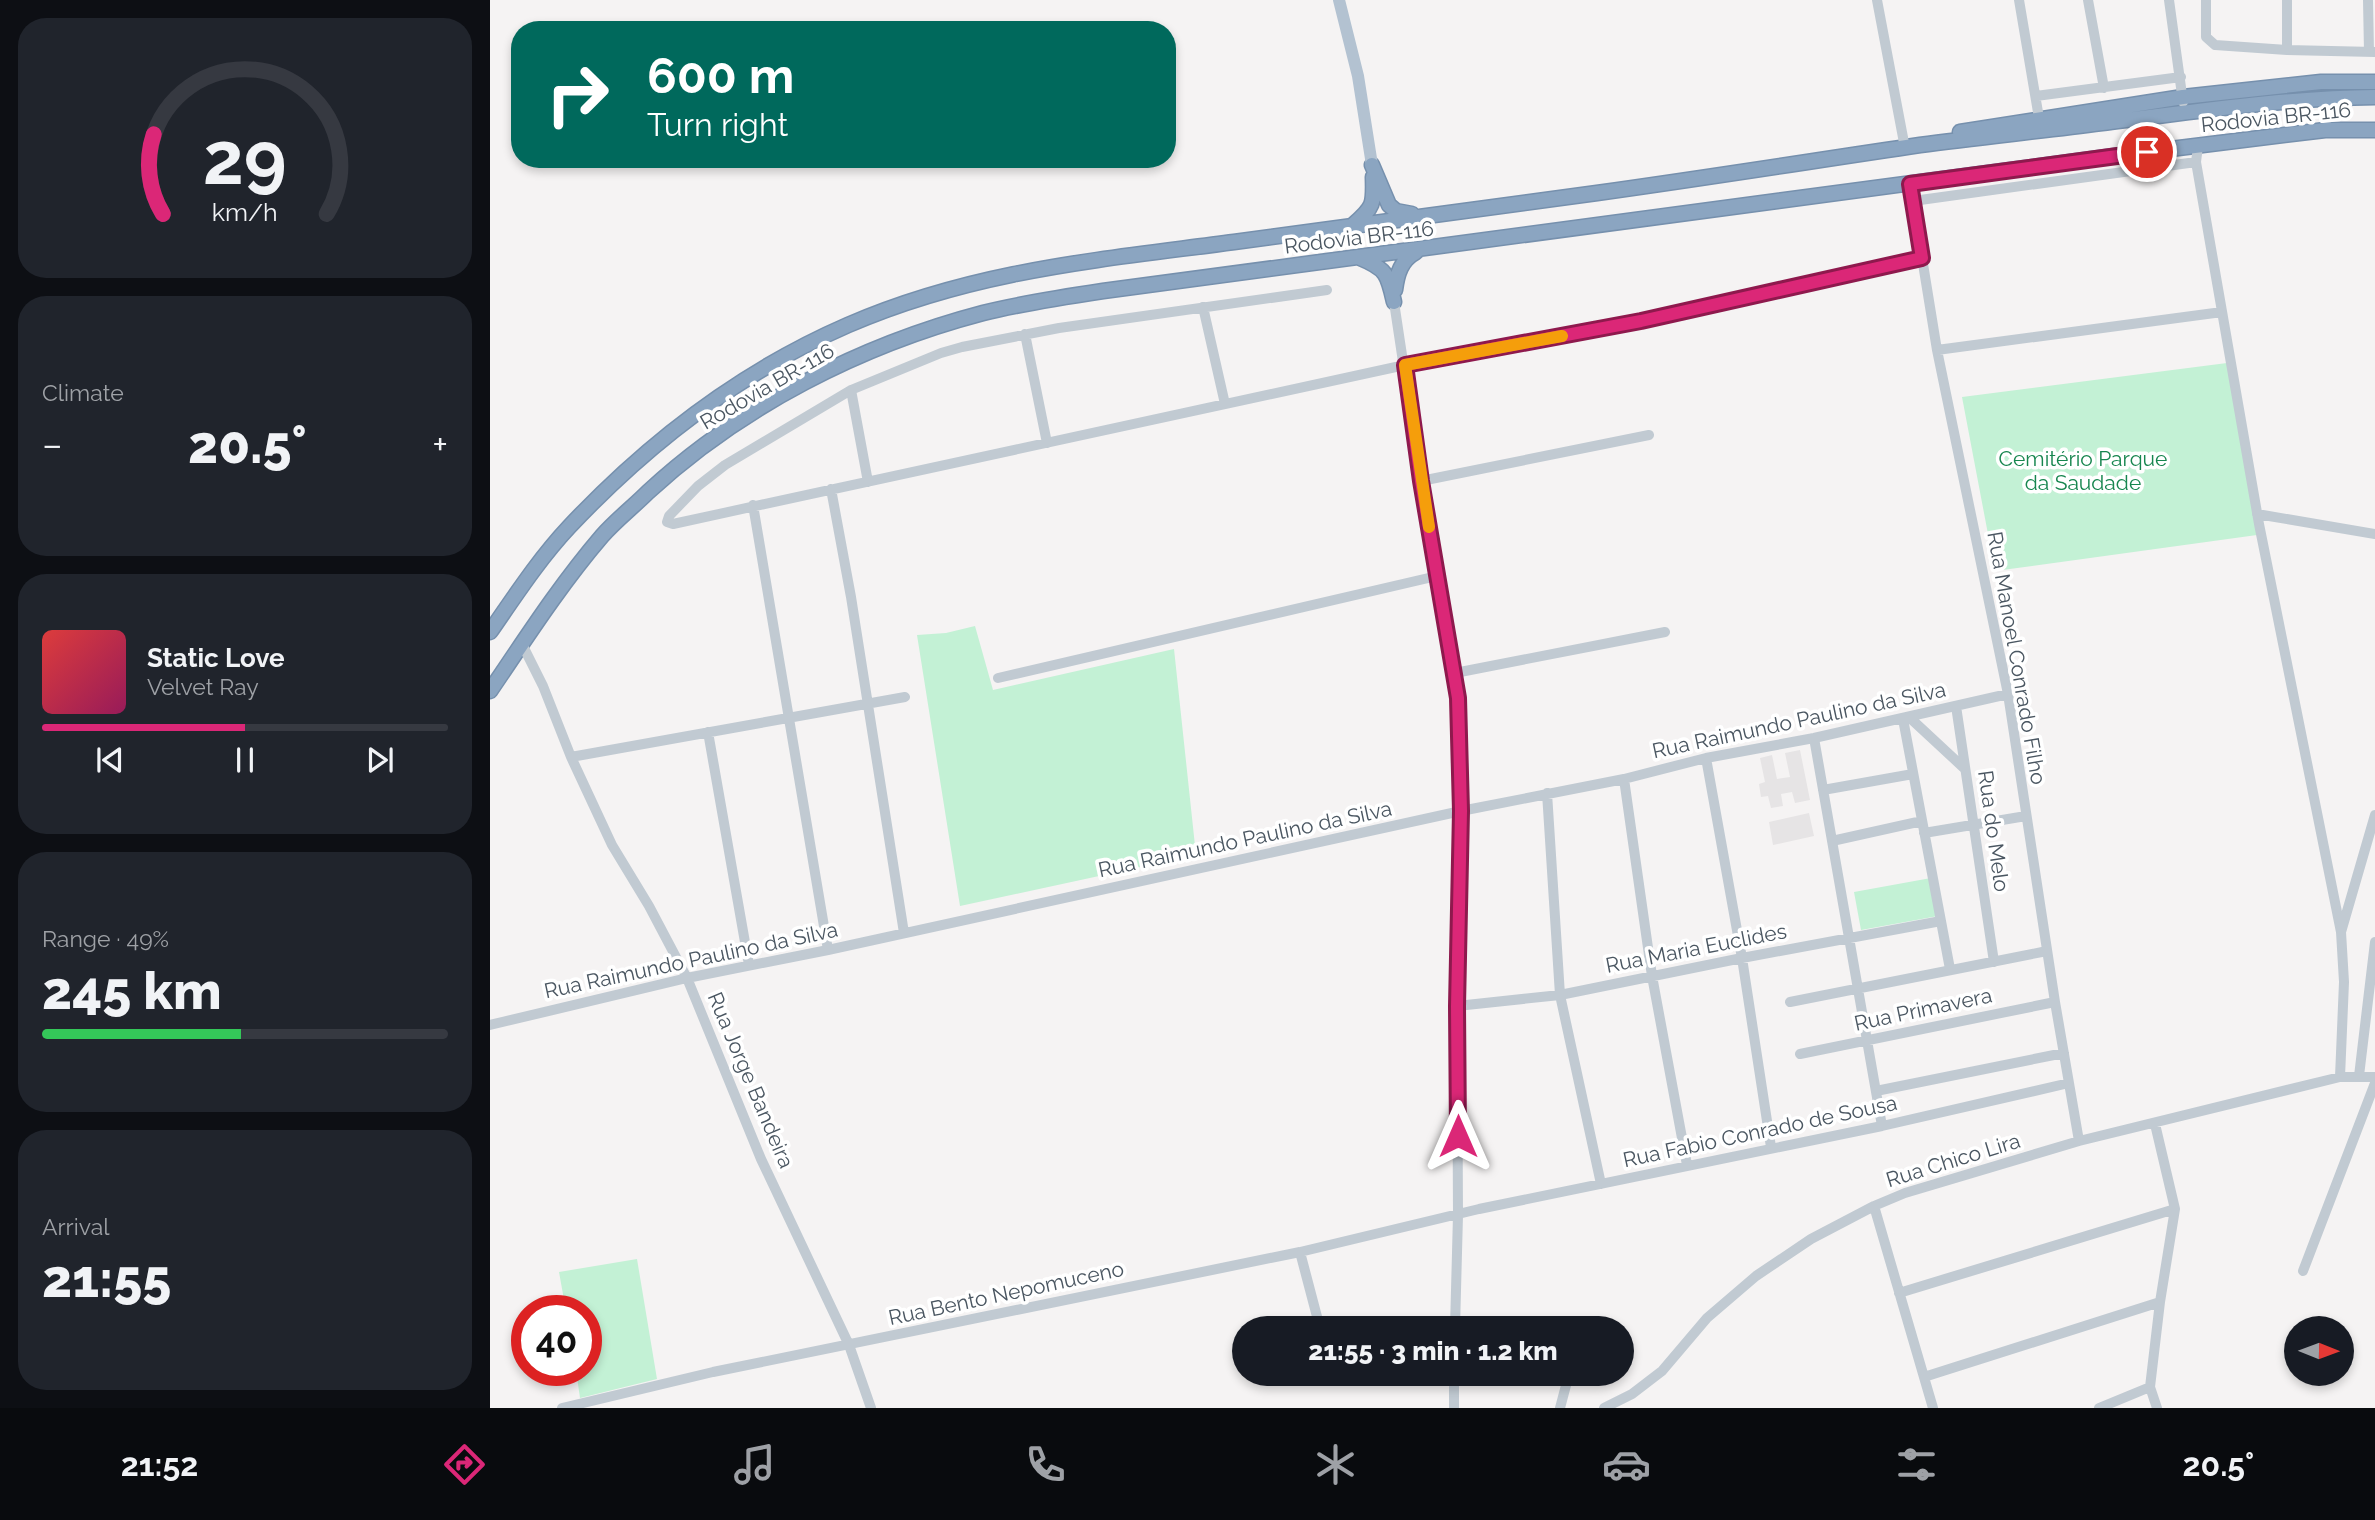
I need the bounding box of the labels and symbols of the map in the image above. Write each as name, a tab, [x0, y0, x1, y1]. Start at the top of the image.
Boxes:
street label: Rodovia BR-116	[2200, 97, 2352, 137]
pin	[2117, 122, 2177, 182]
street label: Rodovia BR-116	[1283, 215, 1435, 259]
street label: Rodovia BR-116	[696, 338, 838, 434]
park label: Cemitério Parque da Saudade	[1999, 446, 2167, 495]
street label: Rua Manoel Conrado Filho	[1982, 530, 2052, 786]
street label: Rua Raimundo Paulino da Silva	[1650, 677, 1948, 763]
street label: Rua do Melo	[1973, 769, 2015, 893]
street label: Rua Raimundo Paulino da Silva	[1096, 796, 1394, 882]
street label: Rua Raimundo Paulino da Silva	[542, 917, 840, 1003]
street label: Rua Maria Euclides	[1603, 918, 1789, 978]
street label: Rua Primavera	[1852, 982, 1994, 1036]
street label: Rua Jorge Bandeira	[703, 988, 799, 1172]
street label: Rua Fabio Conrado de Sousa	[1621, 1090, 1899, 1172]
position arrow	[1421, 1099, 1495, 1173]
street label: Rua Chico Lira	[1883, 1128, 2023, 1192]
street label: Rua Bento Nepomuceno	[886, 1256, 1126, 1330]
speed limit sign: 40	[511, 1295, 602, 1386]
north arrow	[2284, 1316, 2354, 1386]

